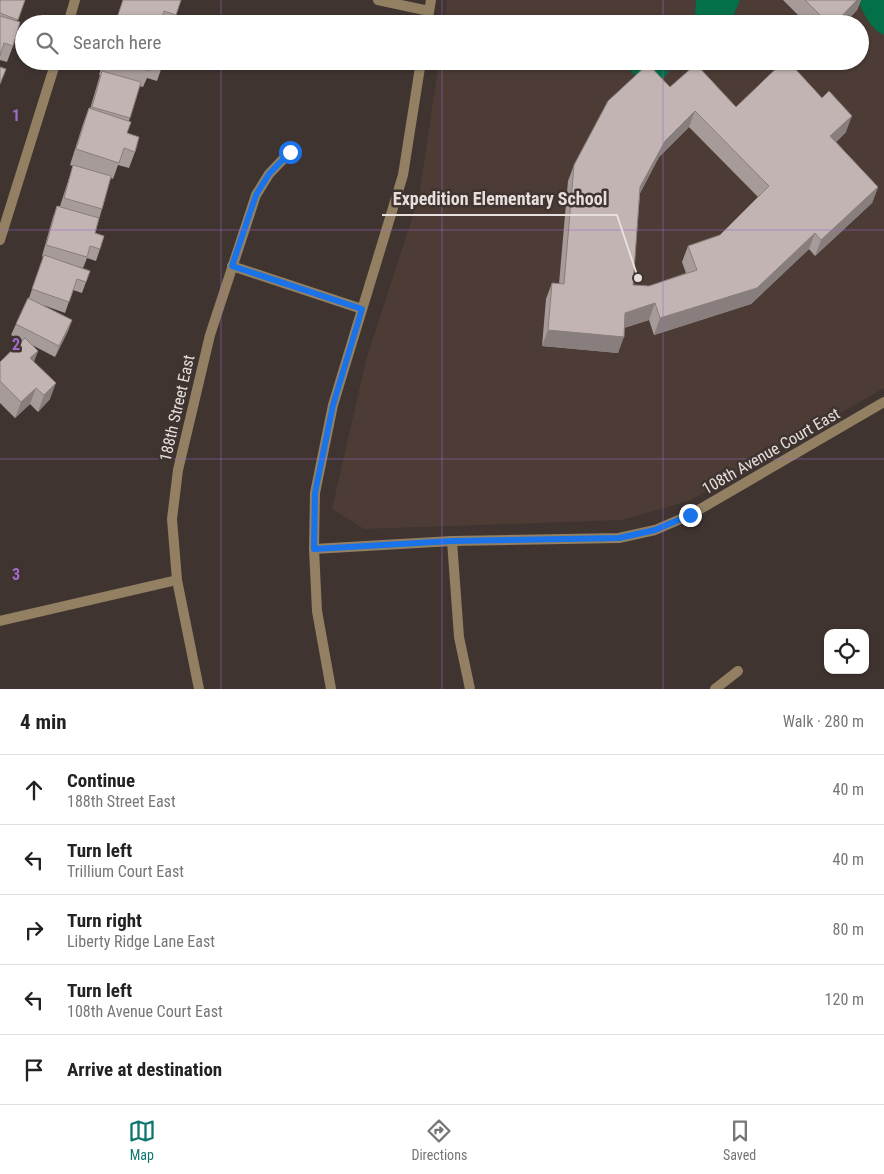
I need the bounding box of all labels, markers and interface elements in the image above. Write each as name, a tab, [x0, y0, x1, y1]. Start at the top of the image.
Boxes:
search box	[15, 15, 869, 70]
icon: search	[33, 29, 61, 57]
text: Search here	[73, 31, 161, 54]
text: 1	[12, 106, 20, 125]
route start	[279, 141, 302, 164]
callout: Expedition Elementary School	[382, 182, 617, 215]
text: Expedition Elementary School	[393, 188, 607, 209]
text: 2	[12, 335, 20, 354]
street label: 188th Street East	[156, 353, 199, 463]
street label: 108th Avenue Court East	[699, 404, 843, 498]
route end	[679, 504, 702, 527]
text: 3	[12, 565, 20, 584]
map controls	[824, 629, 869, 674]
button: locate	[824, 629, 869, 674]
text: 4 min	[20, 710, 67, 734]
text: Walk · 280 m	[783, 712, 864, 731]
text: Continue	[67, 769, 135, 792]
icon: ahead	[20, 776, 48, 804]
text: 40 m	[832, 780, 864, 799]
text: 188th Street East	[67, 792, 176, 811]
text: Turn left	[67, 839, 132, 862]
icon: left	[20, 846, 48, 874]
text: 40 m	[832, 850, 864, 869]
text: Trillium Court East	[67, 862, 184, 881]
text: Turn right	[67, 909, 142, 932]
icon: right	[20, 916, 48, 944]
text: 80 m	[832, 920, 864, 939]
text: Liberty Ridge Lane East	[67, 932, 215, 951]
text: Turn left	[67, 979, 132, 1002]
icon: left	[20, 986, 48, 1014]
text: 120 m	[825, 990, 864, 1009]
text: 108th Avenue Court East	[67, 1002, 223, 1021]
icon: arrive	[20, 1056, 48, 1084]
text: Arrive at destination	[67, 1058, 222, 1081]
tab: Map	[128, 1117, 156, 1163]
tab: Directions	[411, 1117, 467, 1163]
tab: Saved	[723, 1117, 756, 1163]

